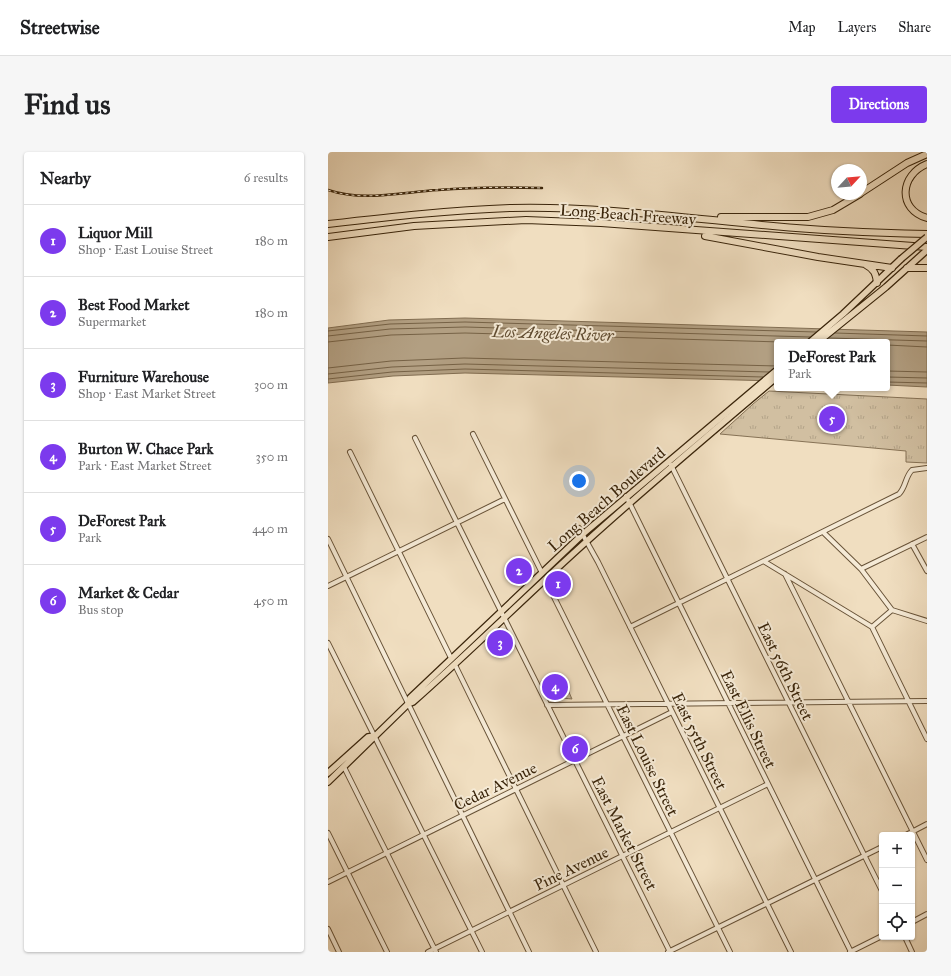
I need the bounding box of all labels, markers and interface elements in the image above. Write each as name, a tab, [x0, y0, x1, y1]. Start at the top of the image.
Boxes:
text: Streetwise	[20, 16, 100, 39]
text: Map	[788, 19, 816, 36]
text: Layers	[838, 19, 876, 36]
text: Share	[898, 19, 931, 36]
button: Directions	[831, 86, 927, 123]
text: Find us	[24, 87, 110, 122]
north arrow	[831, 164, 867, 200]
text: Nearby	[40, 168, 91, 189]
text: 6 results	[244, 170, 288, 186]
street label: Long Beach Freeway	[559, 200, 697, 230]
text: Liquor Mill	[78, 224, 152, 242]
text: 1	[50, 233, 56, 249]
text: 180 m	[255, 233, 288, 249]
text: Shop · East Louise Street	[78, 242, 213, 258]
text: Best Food Market	[78, 296, 189, 314]
text: 2	[50, 305, 56, 321]
text: 180 m	[255, 305, 288, 321]
text: Supermarket	[78, 314, 146, 330]
water label: Los Angeles River	[491, 321, 615, 346]
popup	[774, 339, 890, 391]
text: DeForest Park	[788, 348, 876, 366]
text: Park	[788, 366, 812, 382]
text: Furniture Warehouse	[78, 368, 209, 386]
text: 3	[50, 377, 56, 393]
text: 300 m	[254, 377, 288, 393]
text: Shop · East Market Street	[78, 386, 216, 402]
pin: 5	[819, 404, 845, 434]
text: Burton W. Chace Park	[78, 440, 214, 458]
street label: Long Beach Boulevard	[544, 443, 670, 556]
text: 4	[49, 449, 57, 465]
text: 350 m	[255, 449, 288, 465]
text: Park · East Market Street	[78, 458, 212, 474]
your location	[569, 471, 589, 491]
text: DeForest Park	[78, 512, 166, 530]
text: 5	[50, 521, 56, 537]
text: 440 m	[252, 521, 288, 537]
text: Park	[78, 530, 102, 546]
pin: 2	[506, 556, 532, 586]
pin: 1	[545, 569, 571, 599]
text: Market & Cedar	[78, 584, 179, 602]
text: 6	[50, 593, 56, 609]
text: 450 m	[253, 593, 288, 609]
text: Bus stop	[78, 602, 124, 618]
street label: East 56th Street	[754, 619, 818, 724]
pin: 3	[487, 628, 513, 658]
street label: East Ellis Street	[717, 667, 781, 772]
pin: 4	[542, 672, 568, 702]
street label: East 55th Street	[668, 690, 731, 793]
street label: East Louise Street	[612, 701, 683, 819]
pin: 6	[562, 734, 588, 764]
street label: Cedar Avenue	[451, 758, 540, 815]
street label: East Market Street	[588, 773, 662, 894]
map controls	[879, 832, 915, 940]
button: +	[879, 832, 915, 868]
street label: Pine Avenue	[531, 842, 612, 895]
button: −	[879, 868, 915, 904]
button: locate	[879, 904, 915, 940]

